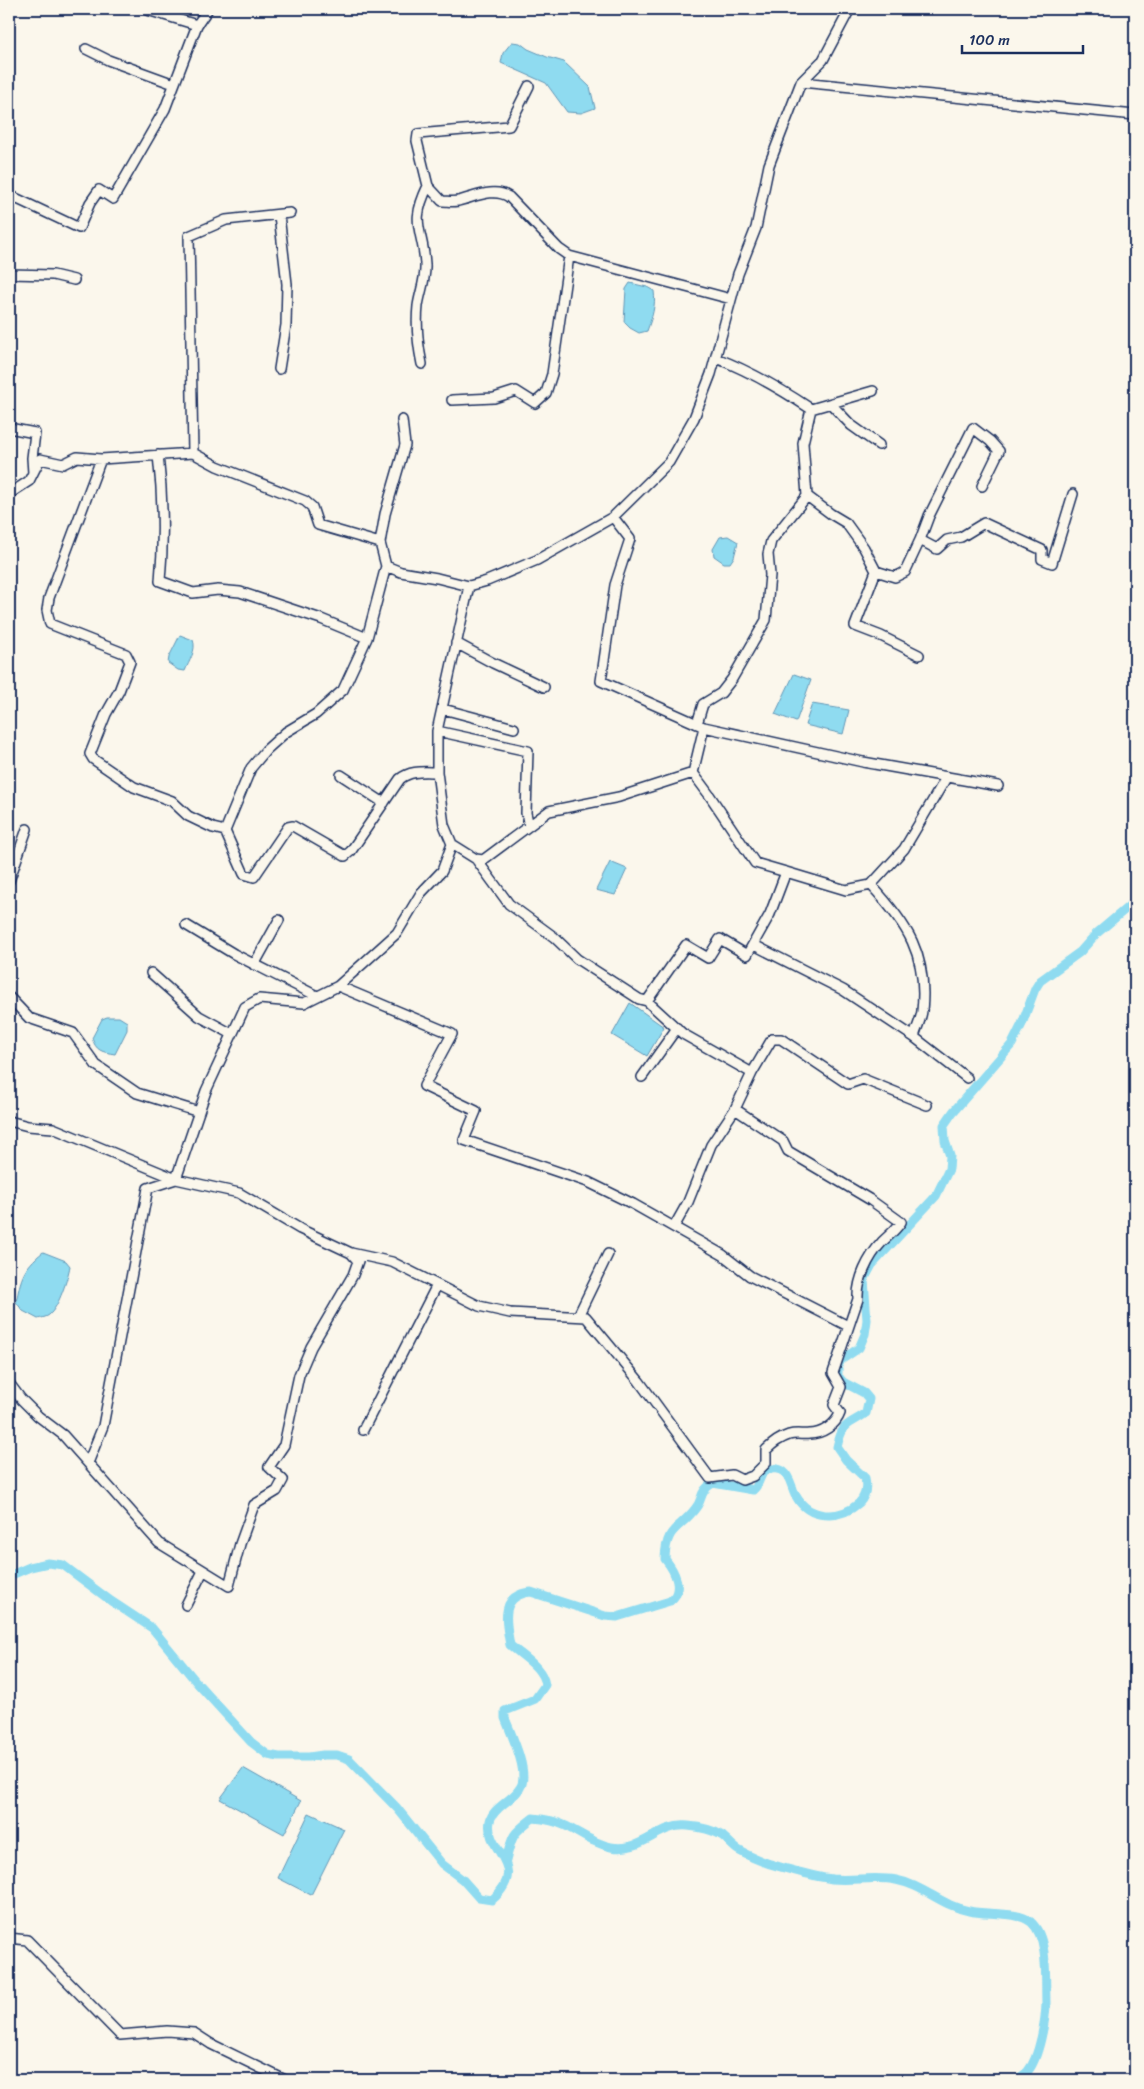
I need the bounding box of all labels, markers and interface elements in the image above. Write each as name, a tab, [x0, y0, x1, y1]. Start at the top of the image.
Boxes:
scale bar	[962, 22, 1083, 54]
text: 100 m	[969, 27, 1010, 53]

